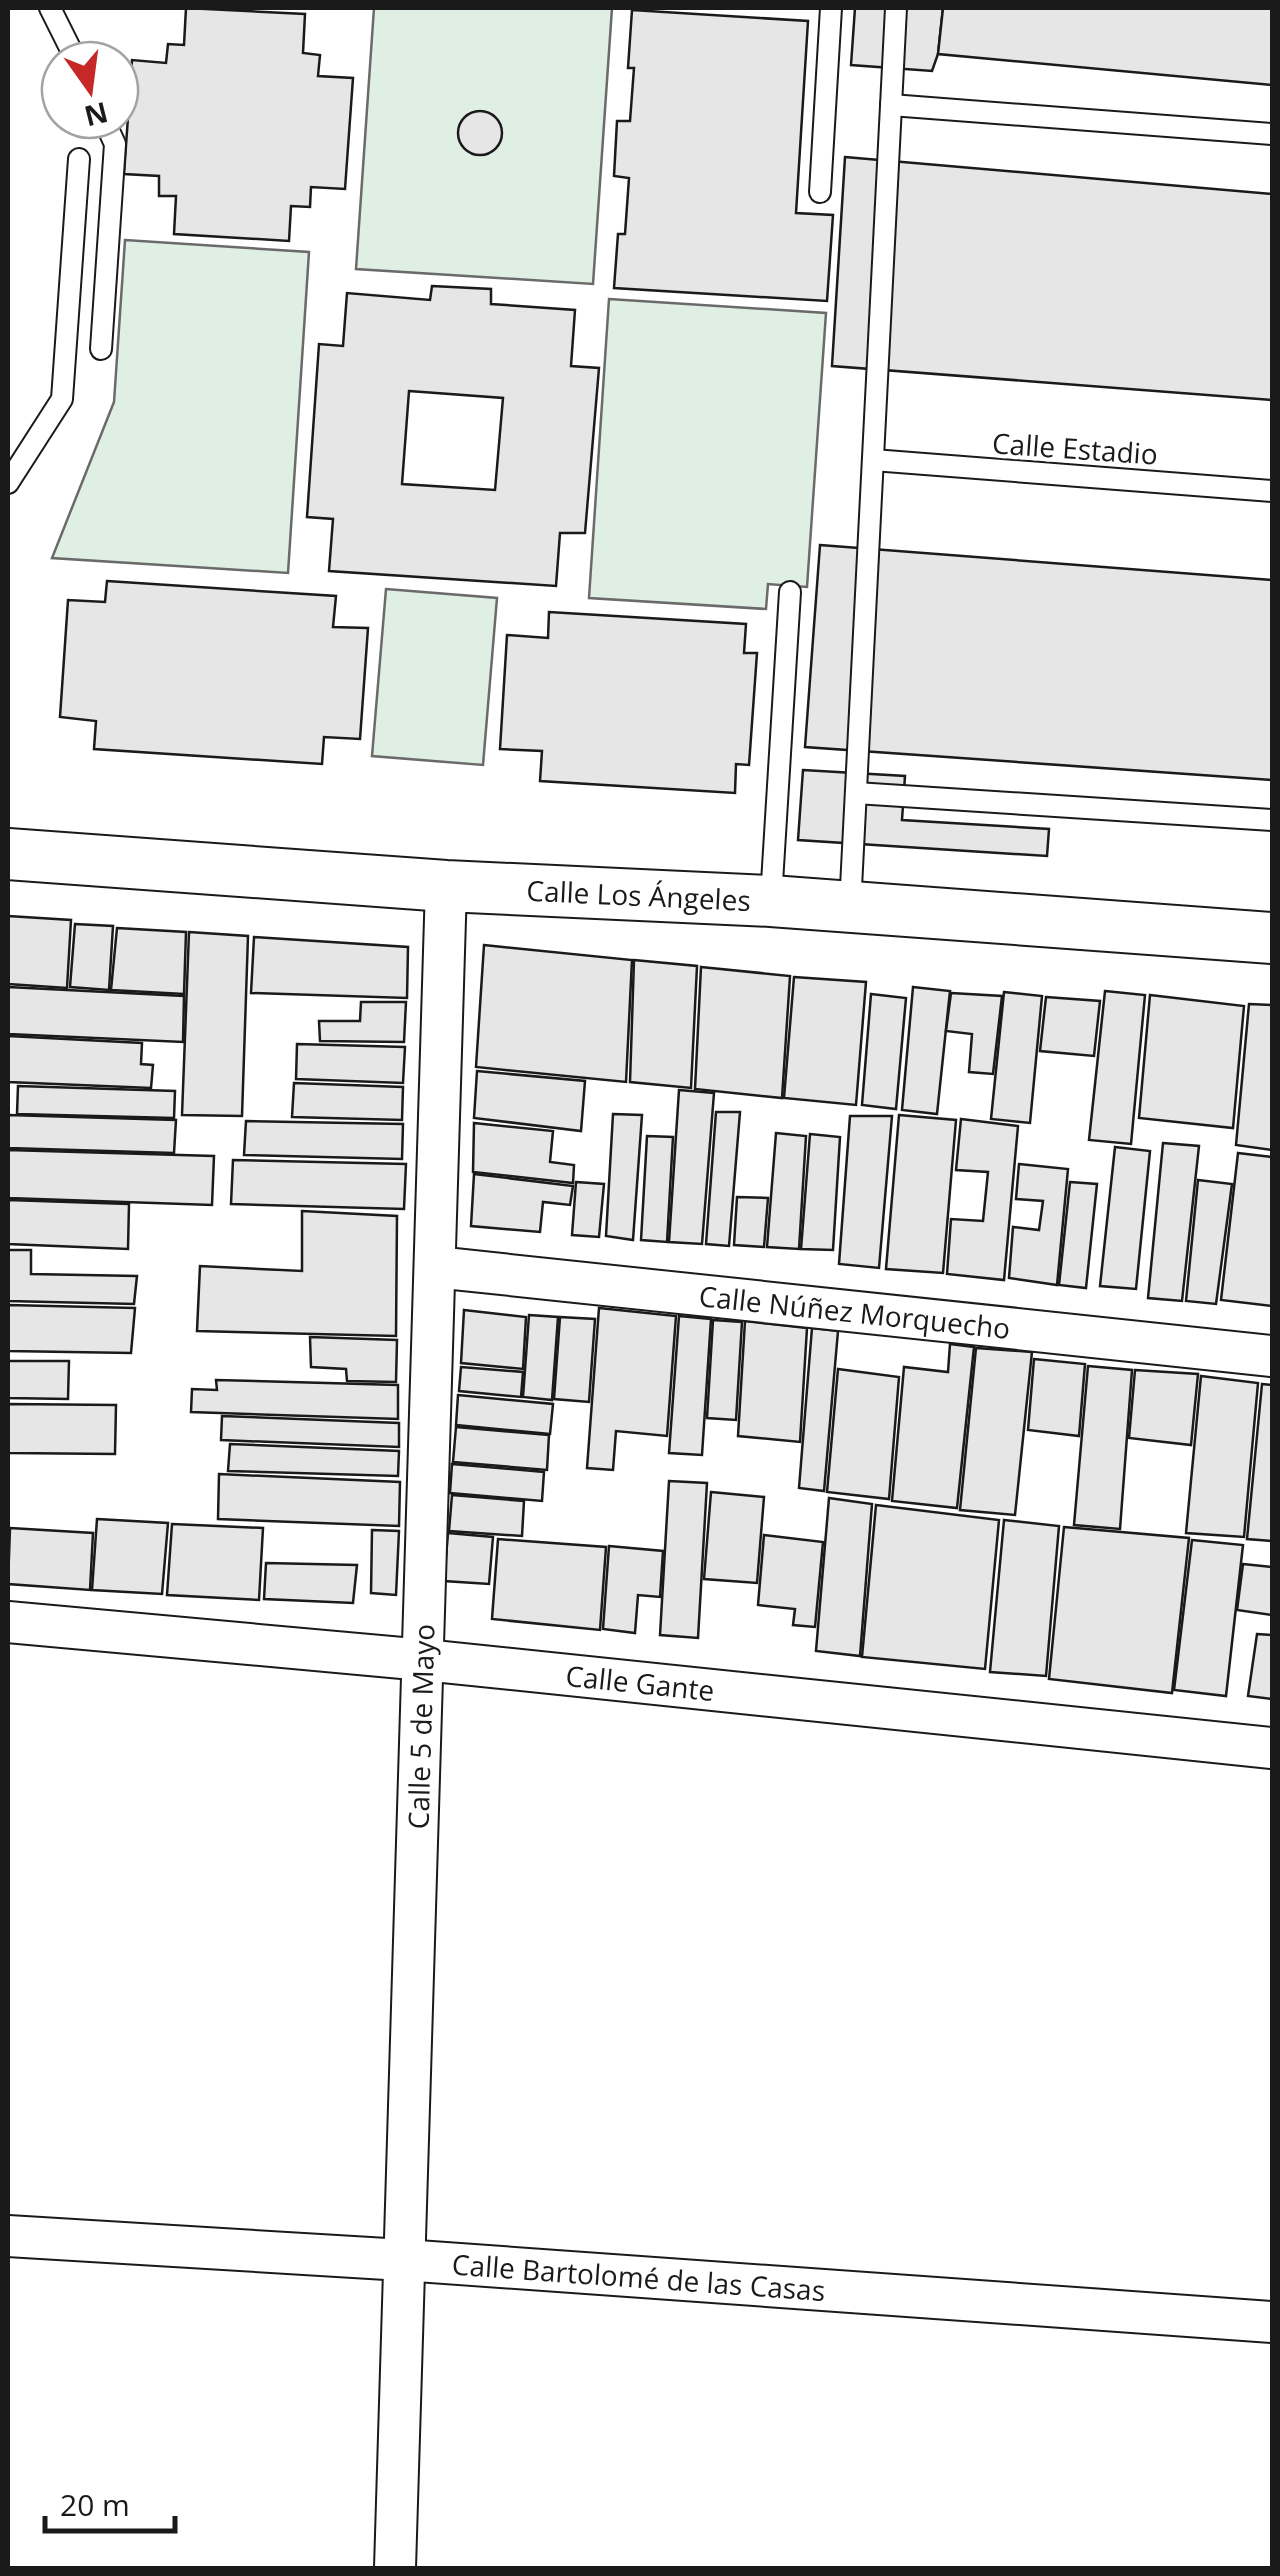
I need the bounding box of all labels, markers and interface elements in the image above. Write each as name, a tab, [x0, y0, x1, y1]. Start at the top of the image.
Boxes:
north arrow	[40, 40, 140, 140]
text: N	[81, 94, 112, 136]
street label: Calle Estadio	[991, 423, 1159, 473]
street label: Calle Los Ángeles	[526, 871, 752, 919]
street label: Calle Núñez Morquecho	[697, 1276, 1012, 1347]
street label: Calle 5 de Mayo	[398, 1623, 443, 1830]
street label: Calle Gante	[564, 1656, 716, 1709]
street label: Calle Bartolomé de las Casas	[451, 2245, 827, 2309]
scale bar	[45, 2471, 175, 2533]
text: 20 m	[60, 2484, 130, 2525]

